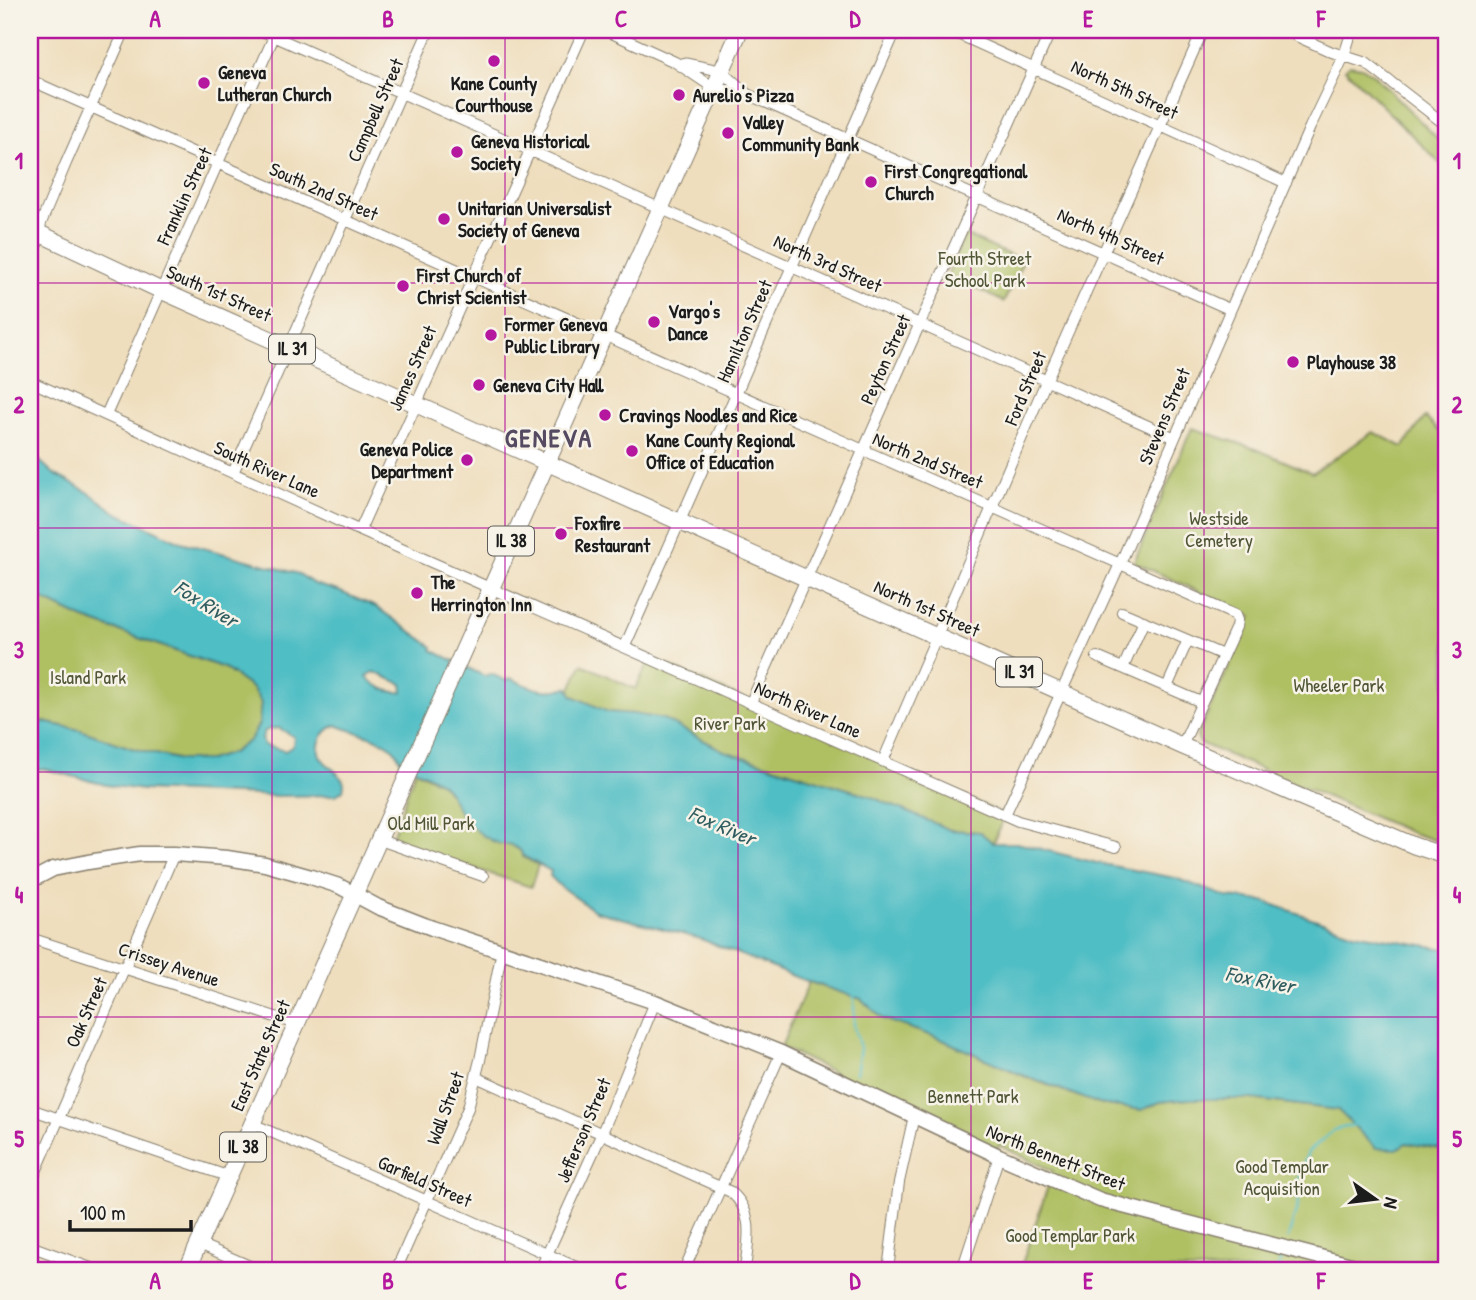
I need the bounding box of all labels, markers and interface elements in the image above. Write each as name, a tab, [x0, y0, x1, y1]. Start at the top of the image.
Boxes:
text: A	[149, 3, 161, 34]
text: B	[382, 3, 394, 34]
text: C	[615, 3, 627, 34]
text: D	[850, 3, 862, 34]
text: E	[1083, 3, 1094, 34]
text: F	[1316, 3, 1327, 34]
marker: Kane County Courthouse	[486, 53, 502, 69]
street label: North 5th Street	[1067, 53, 1183, 125]
street label: Campbell Street	[341, 54, 410, 166]
place label: Geneva Lutheran Church	[218, 59, 331, 107]
place label: Kane County Courthouse	[451, 70, 537, 118]
marker: Geneva Lutheran Church	[196, 75, 212, 91]
place label: Aurelio's Pizza	[693, 82, 794, 108]
marker: Aurelio's Pizza	[671, 87, 687, 103]
place label: Valley Community Bank	[742, 109, 859, 158]
marker: Valley Community Bank	[720, 125, 736, 141]
place label: Geneva Historical Society	[471, 128, 590, 177]
street label: Franklin Street	[150, 143, 218, 250]
marker: Geneva Historical Society	[449, 144, 465, 160]
text: 1	[15, 145, 23, 176]
text: 1	[1453, 145, 1461, 176]
street label: South 2nd Street	[266, 155, 383, 227]
place label: First Congregational Church	[884, 158, 1028, 206]
marker: First Congregational Church	[863, 174, 879, 190]
place label: Unitarian Universalist Society of Geneva	[458, 195, 612, 244]
street label: North 4th Street	[1054, 201, 1169, 271]
marker: Unitarian Universalist Society of Geneva	[436, 211, 452, 227]
street label: North 3rd Street	[770, 228, 887, 299]
park label: Fourth Street School Park	[938, 245, 1032, 293]
street label: South 1st Street	[162, 258, 276, 328]
place label: First Church of Christ Scientist	[416, 262, 528, 310]
street label: Hamilton Street	[710, 275, 778, 387]
marker: First Church of Christ Scientist	[395, 278, 411, 294]
place label: Vargo's Dance	[668, 298, 721, 346]
street label: Peyton Street	[854, 309, 917, 408]
place label: Former Geneva Public Library	[504, 311, 608, 360]
marker: Vargo's Dance	[646, 314, 662, 330]
street label: James Street	[382, 321, 443, 415]
marker: Former Geneva Public Library	[483, 327, 499, 343]
road number: IL 31	[269, 334, 315, 363]
street label: Ford Street	[997, 347, 1052, 430]
place label: Playhouse 38	[1307, 349, 1396, 376]
marker: Playhouse 38	[1285, 354, 1301, 370]
street label: Stevens Street	[1132, 363, 1196, 468]
place label: Geneva City Hall	[493, 372, 604, 399]
marker: Geneva City Hall	[471, 377, 487, 393]
text: 2	[14, 389, 25, 420]
text: 2	[1452, 389, 1463, 420]
place label: Cravings Noodles and Rice	[619, 402, 798, 429]
marker: Cravings Noodles and Rice	[597, 407, 613, 423]
district label: GENEVA	[505, 420, 593, 455]
street label: North 2nd Street	[869, 425, 988, 495]
place label: Kane County Regional Office of Education	[646, 427, 796, 475]
street label: South River Lane	[210, 434, 324, 504]
place label: Geneva Police Department	[360, 436, 454, 485]
marker: Kane County Regional Office of Education	[624, 443, 640, 459]
marker: Geneva Police Department	[459, 452, 475, 468]
park label: Westside Cemetery	[1185, 505, 1253, 553]
place label: Foxfire Restaurant	[574, 510, 651, 558]
road number: IL 38	[488, 526, 534, 556]
marker: Foxfire Restaurant	[553, 526, 569, 542]
place label: The Herrington Inn	[430, 569, 533, 618]
water label: Fox River	[169, 573, 246, 636]
street label: North 1st Street	[870, 573, 984, 643]
marker: The Herrington Inn	[409, 585, 425, 601]
text: 3	[14, 634, 24, 665]
text: 3	[1452, 634, 1462, 665]
road number: IL 31	[996, 658, 1042, 686]
park label: Island Park	[50, 664, 126, 690]
park label: Wheeler Park	[1294, 672, 1385, 698]
street label: North River Lane	[750, 674, 866, 744]
park label: River Park	[694, 710, 766, 736]
water label: Fox River	[684, 799, 763, 854]
park label: Old Mill Park	[387, 810, 475, 836]
text: 4	[15, 879, 24, 910]
text: 4	[1453, 879, 1462, 910]
street label: Crissey Avenue	[115, 935, 223, 993]
water label: Fox River	[1223, 959, 1300, 1001]
street label: Oak Street	[59, 972, 113, 1051]
street label: East State Street	[224, 995, 296, 1115]
street label: Wall Street	[420, 1067, 470, 1148]
street label: Jefferson Street	[549, 1073, 617, 1186]
park label: Bennett Park	[927, 1083, 1019, 1109]
street label: North Bennett Street	[983, 1117, 1130, 1197]
text: 5	[14, 1123, 24, 1154]
text: 5	[1452, 1123, 1462, 1154]
road number: IL 38	[220, 1132, 266, 1162]
street label: Garfield Street	[374, 1149, 476, 1213]
park label: Good Templar Acquisition	[1235, 1153, 1329, 1201]
north arrow	[1340, 1164, 1410, 1234]
scale bar	[70, 1188, 191, 1232]
text: N	[1378, 1195, 1405, 1211]
text: 100 m	[80, 1198, 126, 1227]
park label: Good Templar Park	[1005, 1222, 1135, 1248]
text: A	[149, 1265, 161, 1296]
text: B	[382, 1265, 394, 1296]
text: C	[615, 1265, 627, 1296]
text: D	[850, 1265, 862, 1296]
text: E	[1083, 1265, 1094, 1296]
text: F	[1316, 1265, 1327, 1296]

